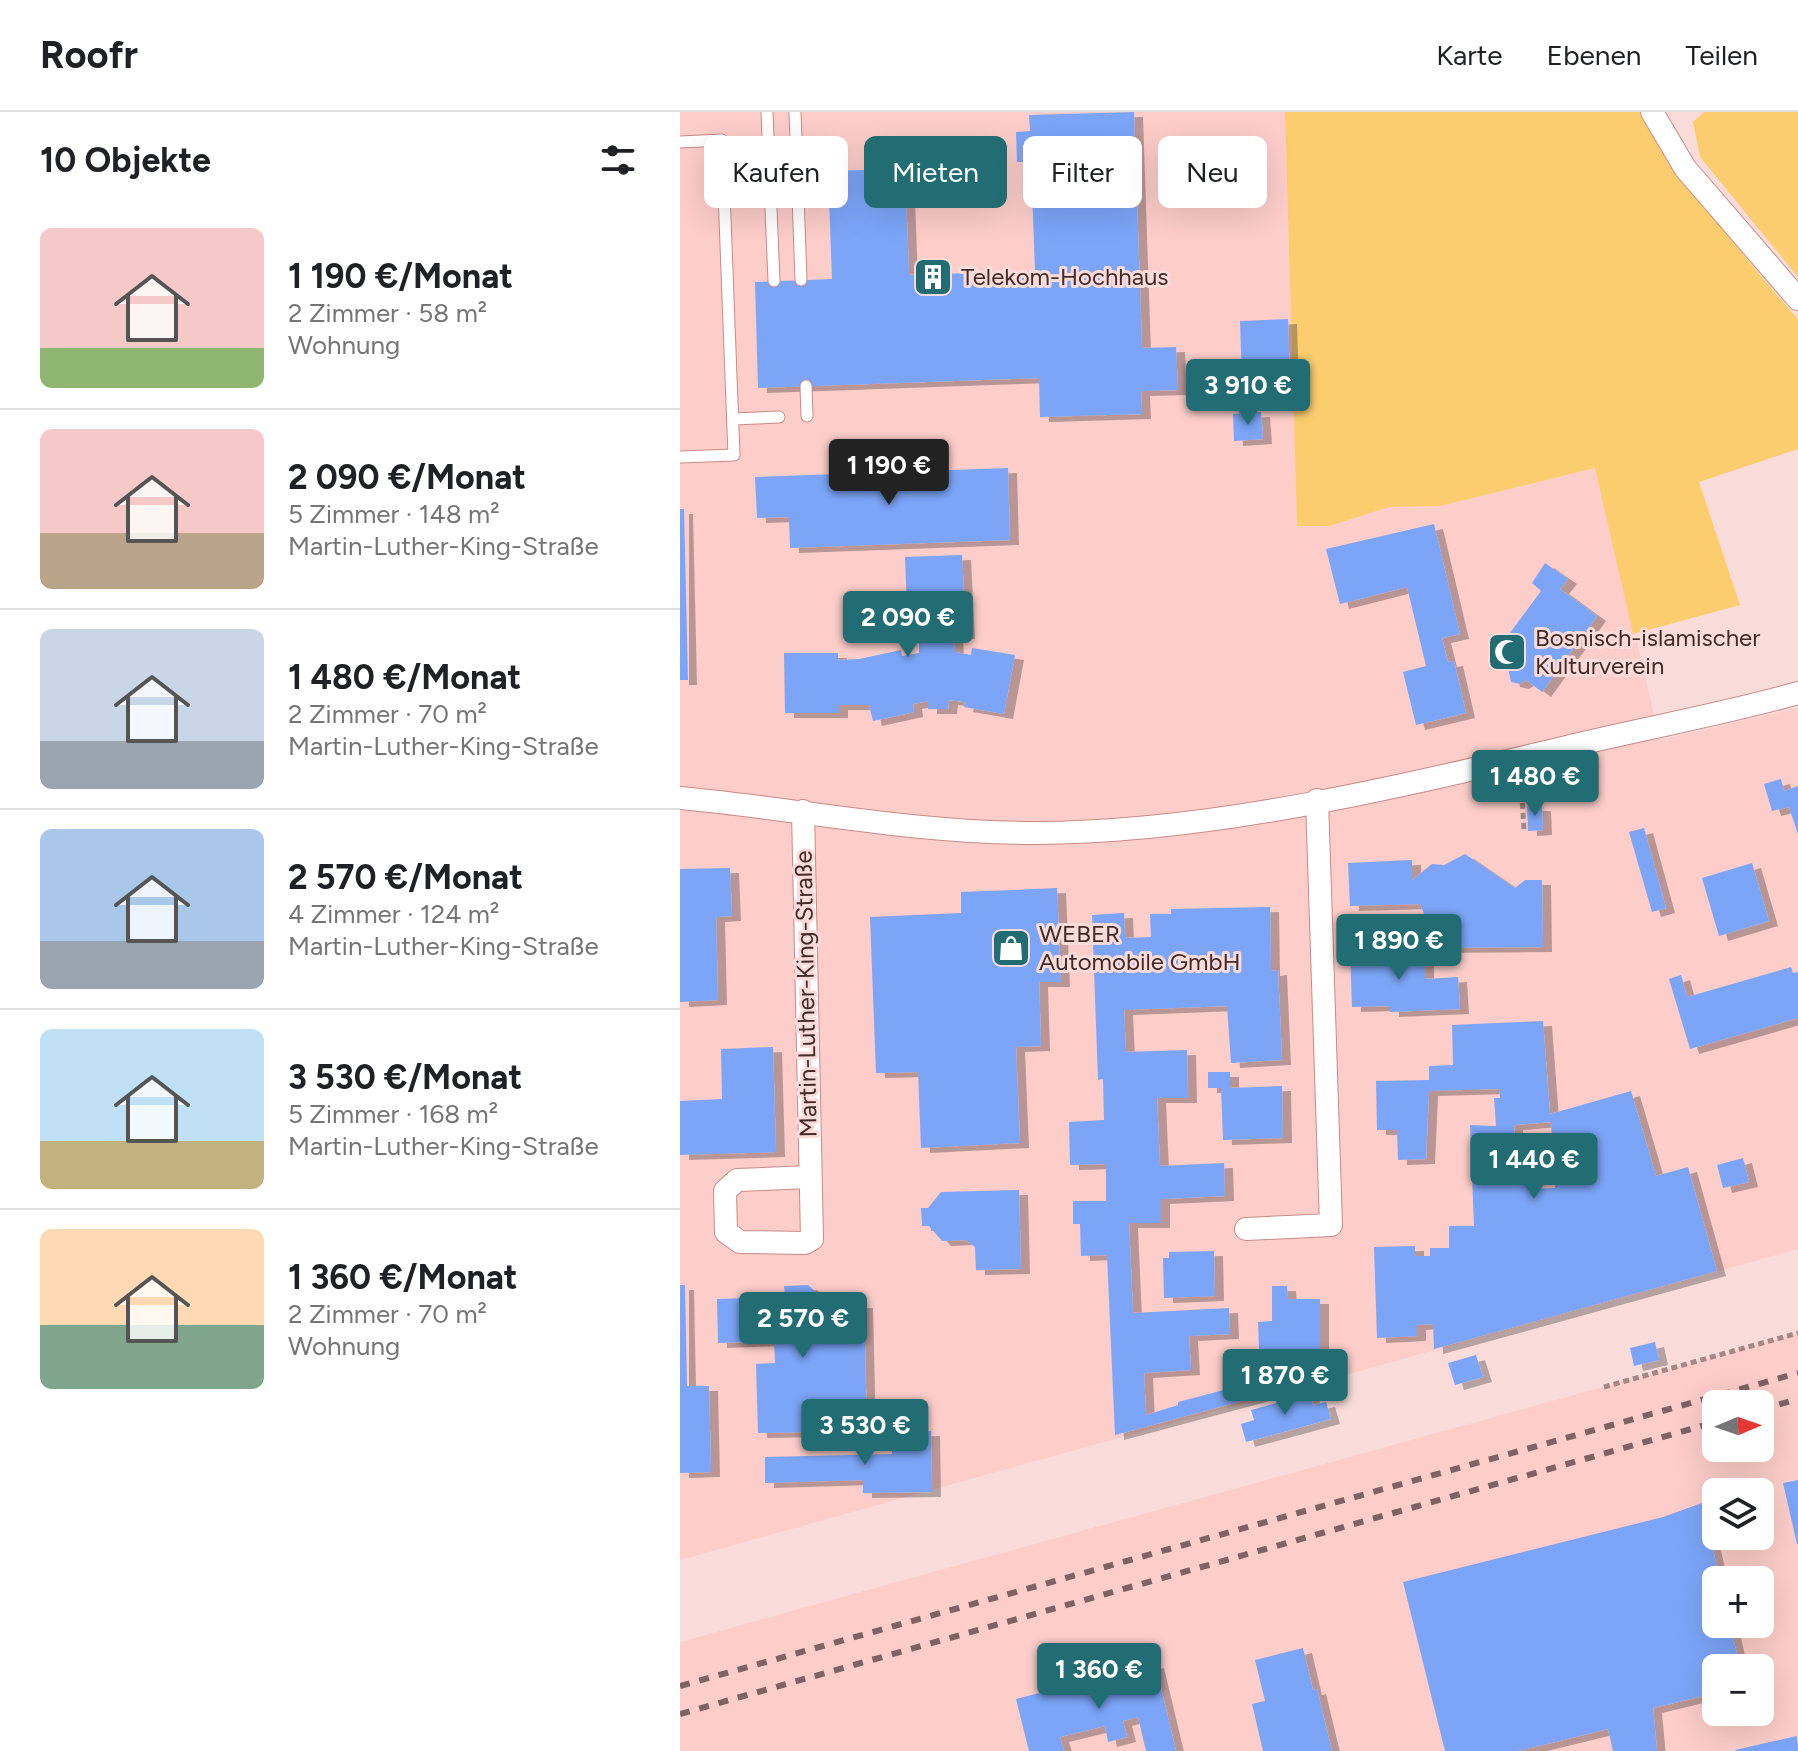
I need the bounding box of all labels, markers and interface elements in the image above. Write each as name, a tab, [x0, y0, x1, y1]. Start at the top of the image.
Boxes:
text: Roofr	[40, 32, 138, 78]
text: Karte	[1436, 38, 1503, 72]
text: Ebenen	[1547, 38, 1641, 72]
text: Teilen	[1685, 38, 1758, 72]
chip: Kaufen	[704, 136, 848, 208]
chip: Mieten	[864, 136, 1007, 208]
chip: Filter	[1023, 136, 1142, 208]
chip: Neu	[1158, 136, 1267, 208]
icon: filters	[596, 138, 640, 182]
text: 10 Objekte	[40, 140, 211, 181]
text: 1 190 €/Monat	[288, 256, 513, 297]
building icon: Telekom-Hochhaus	[912, 256, 954, 298]
icon: home	[104, 260, 200, 356]
place label: Telekom-Hochhaus	[961, 262, 1169, 291]
text: 2 Zimmer · 58 m²	[288, 297, 487, 329]
text: Wohnung	[288, 329, 400, 361]
pin: 3 910 €	[1174, 359, 1322, 427]
text: 3 910 €	[1204, 369, 1292, 401]
pin: 1 190 €	[815, 439, 963, 507]
text: 1 190 €	[847, 449, 931, 481]
text: 2 090 €/Monat	[288, 457, 526, 498]
icon: home	[104, 461, 200, 557]
text: 5 Zimmer · 148 m²	[288, 498, 500, 530]
text: Martin-Luther-King-Straße	[288, 530, 599, 562]
pin: 2 090 €	[834, 591, 982, 659]
text: 2 090 €	[861, 601, 955, 633]
place label: Bosnisch-islamischer Kulturverein	[1535, 623, 1760, 680]
mosque icon: Bosnisch-islamischer Kulturverein	[1486, 631, 1528, 673]
text: 1 480 €/Monat	[288, 657, 521, 698]
icon: home	[104, 661, 200, 757]
text: 2 Zimmer · 70 m²	[288, 698, 487, 730]
text: Martin-Luther-King-Straße	[288, 730, 599, 762]
pin: 1 480 €	[1461, 750, 1609, 818]
text: 1 480 €	[1490, 760, 1580, 792]
street label: Martin-Luther-King-Straße	[788, 850, 823, 1138]
text: 2 570 €/Monat	[288, 857, 523, 898]
icon: home	[104, 861, 200, 957]
text: 4 Zimmer · 124 m²	[288, 898, 499, 930]
pin: 1 890 €	[1325, 914, 1473, 982]
place label: WEBER Automobile GmbH	[1039, 919, 1241, 976]
text: 1 890 €	[1354, 924, 1444, 956]
shop icon: WEBER Automobile GmbH	[990, 927, 1032, 969]
text: Martin-Luther-King-Straße	[288, 930, 599, 962]
text: 3 530 €/Monat	[288, 1057, 522, 1098]
icon: home	[104, 1061, 200, 1157]
text: 5 Zimmer · 168 m²	[288, 1098, 498, 1130]
text: Martin-Luther-King-Straße	[288, 1130, 599, 1162]
pin: 1 440 €	[1460, 1133, 1608, 1201]
text: 1 440 €	[1488, 1143, 1580, 1175]
text: 1 360 €/Monat	[288, 1257, 518, 1298]
icon: home	[104, 1261, 200, 1357]
pin: 2 570 €	[729, 1292, 877, 1360]
text: 2 Zimmer · 70 m²	[288, 1298, 487, 1330]
text: 2 570 €	[757, 1302, 849, 1334]
text: Wohnung	[288, 1330, 400, 1362]
pin: 1 870 €	[1211, 1349, 1359, 1417]
text: 1 870 €	[1241, 1359, 1329, 1391]
north arrow	[1702, 1390, 1774, 1462]
map controls	[1702, 1390, 1774, 1726]
pin: 3 530 €	[791, 1399, 939, 1467]
text: 3 530 €	[819, 1409, 911, 1441]
button: layers	[1702, 1478, 1774, 1550]
button: +	[1702, 1566, 1774, 1638]
pin: 1 360 €	[1025, 1643, 1173, 1711]
text: 1 360 €	[1055, 1653, 1143, 1685]
button: −	[1702, 1654, 1774, 1726]

